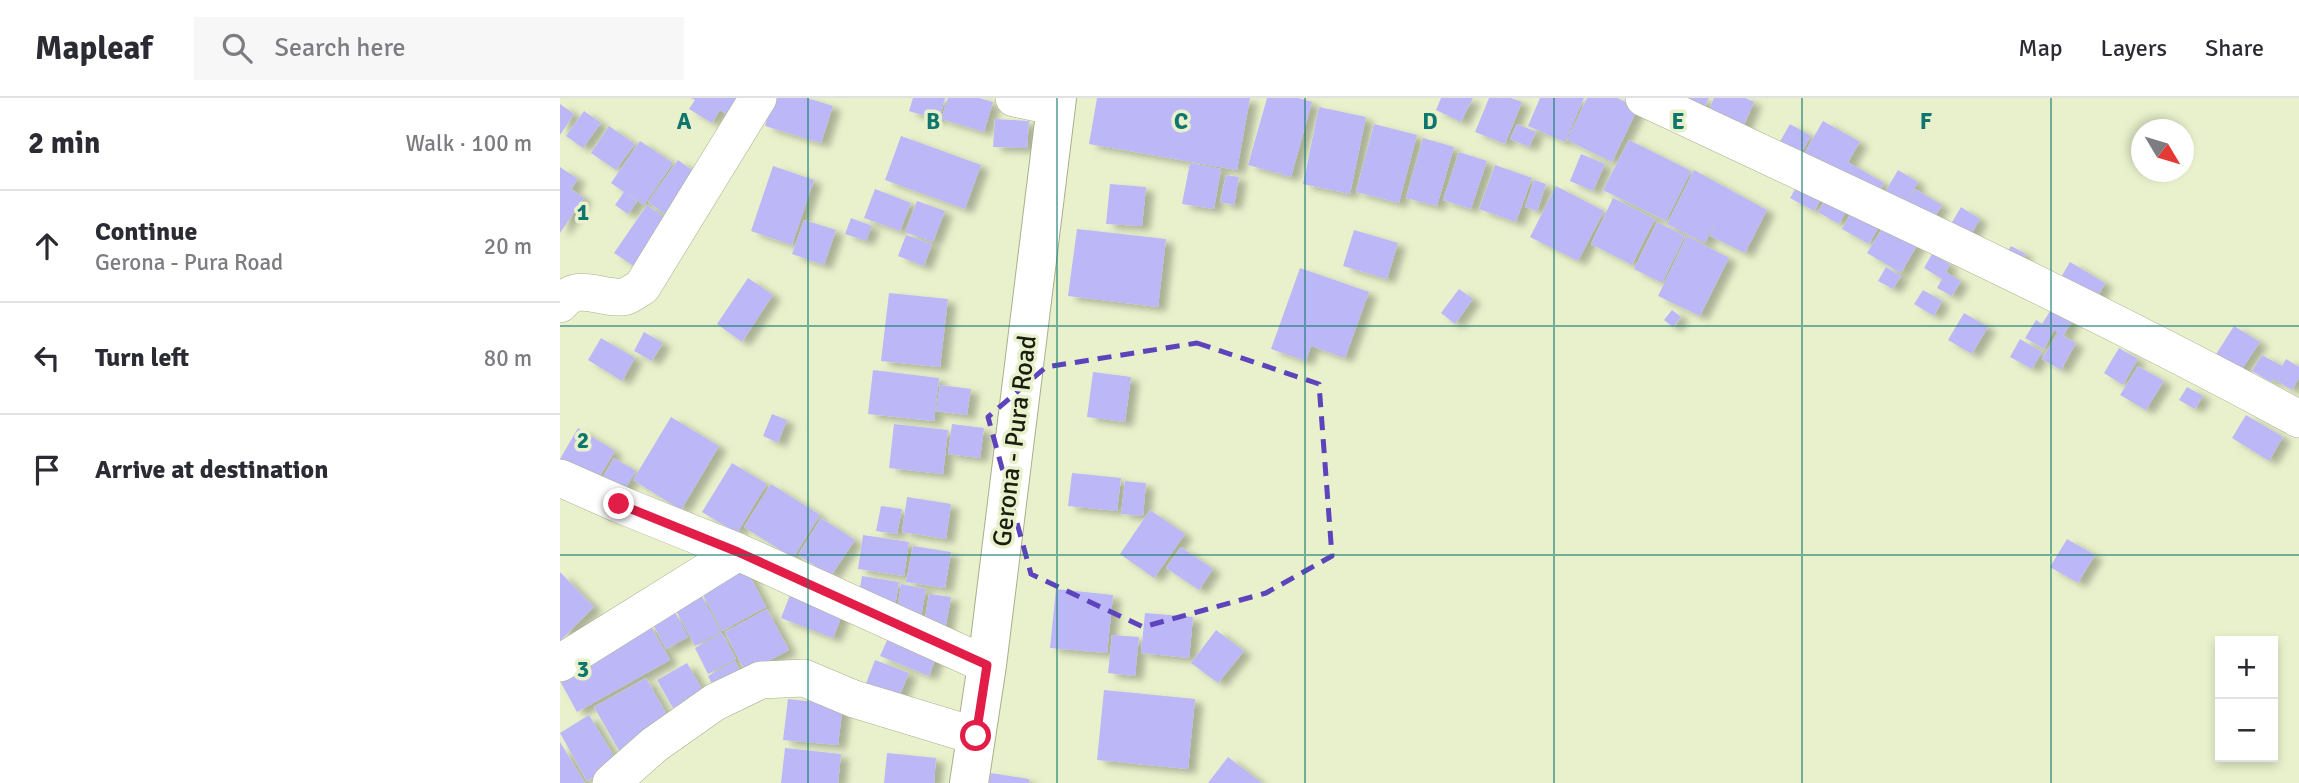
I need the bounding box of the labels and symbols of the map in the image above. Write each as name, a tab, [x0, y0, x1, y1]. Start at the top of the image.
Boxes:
text: A	[677, 107, 692, 136]
text: B	[926, 107, 940, 136]
text: C	[1174, 107, 1188, 136]
text: D	[1422, 107, 1438, 136]
text: E	[1671, 107, 1685, 136]
text: F	[1920, 107, 1932, 136]
north arrow	[2131, 119, 2194, 182]
text: 1	[577, 198, 589, 227]
street label: Gerona - Pura Road	[986, 333, 1044, 549]
text: 2	[577, 426, 589, 455]
route end	[603, 488, 634, 519]
text: 3	[577, 655, 589, 684]
route start	[960, 720, 991, 751]

